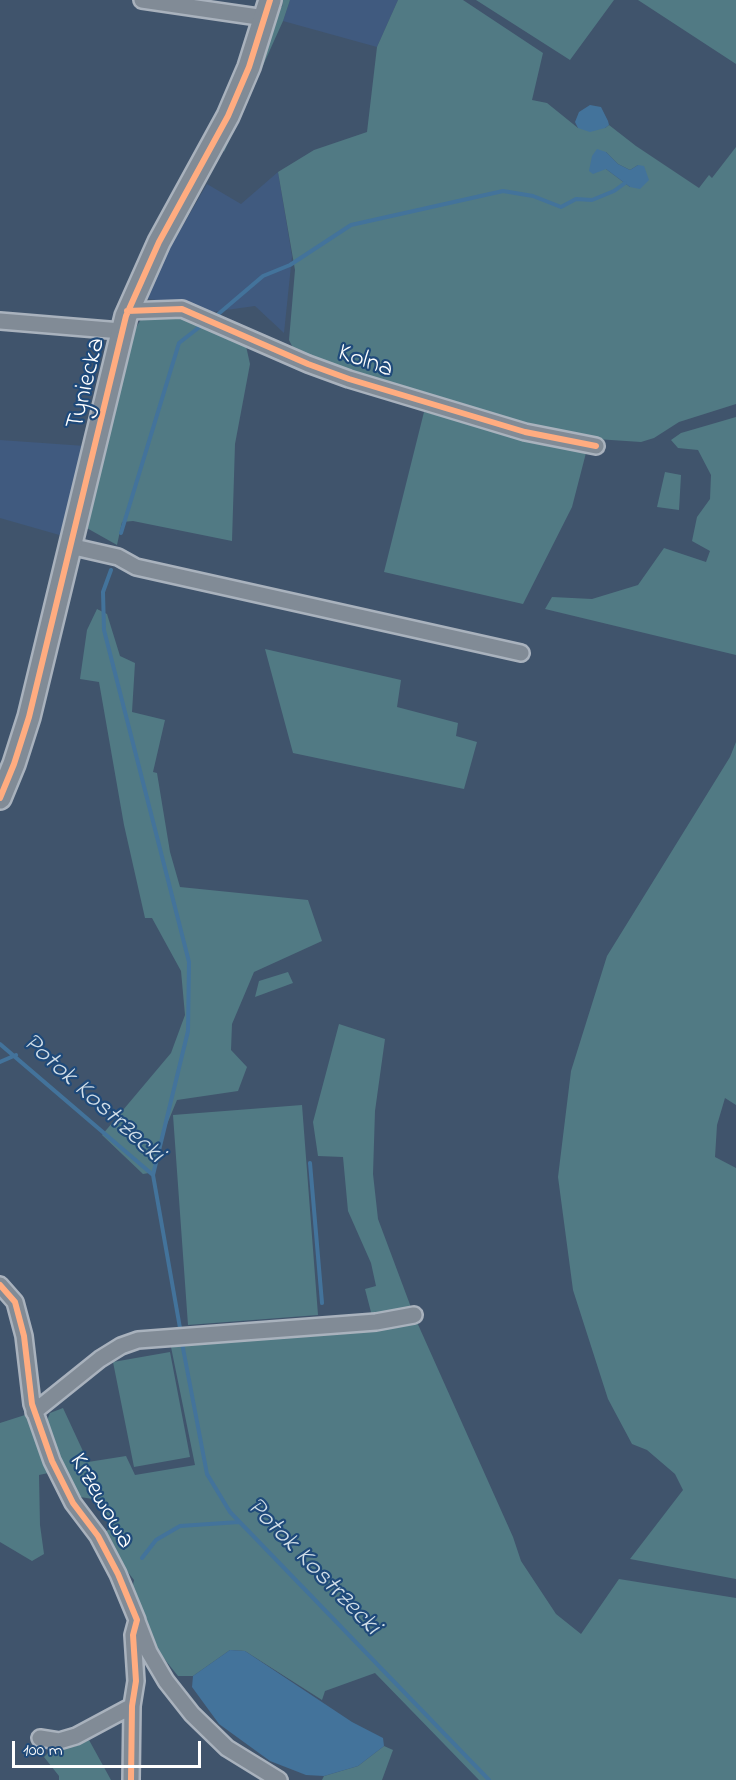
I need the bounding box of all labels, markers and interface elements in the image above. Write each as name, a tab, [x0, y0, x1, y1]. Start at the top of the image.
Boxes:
street label: Tyniecka	[62, 335, 114, 433]
street label: Kolna	[333, 339, 397, 387]
water label: Potok Kostrzecki	[15, 1028, 169, 1172]
street label: Krzewowa	[60, 1449, 140, 1555]
water label: Potok Kostrzecki	[238, 1492, 386, 1644]
scale bar	[15, 1729, 204, 1767]
text: 100 m	[23, 1738, 63, 1764]

